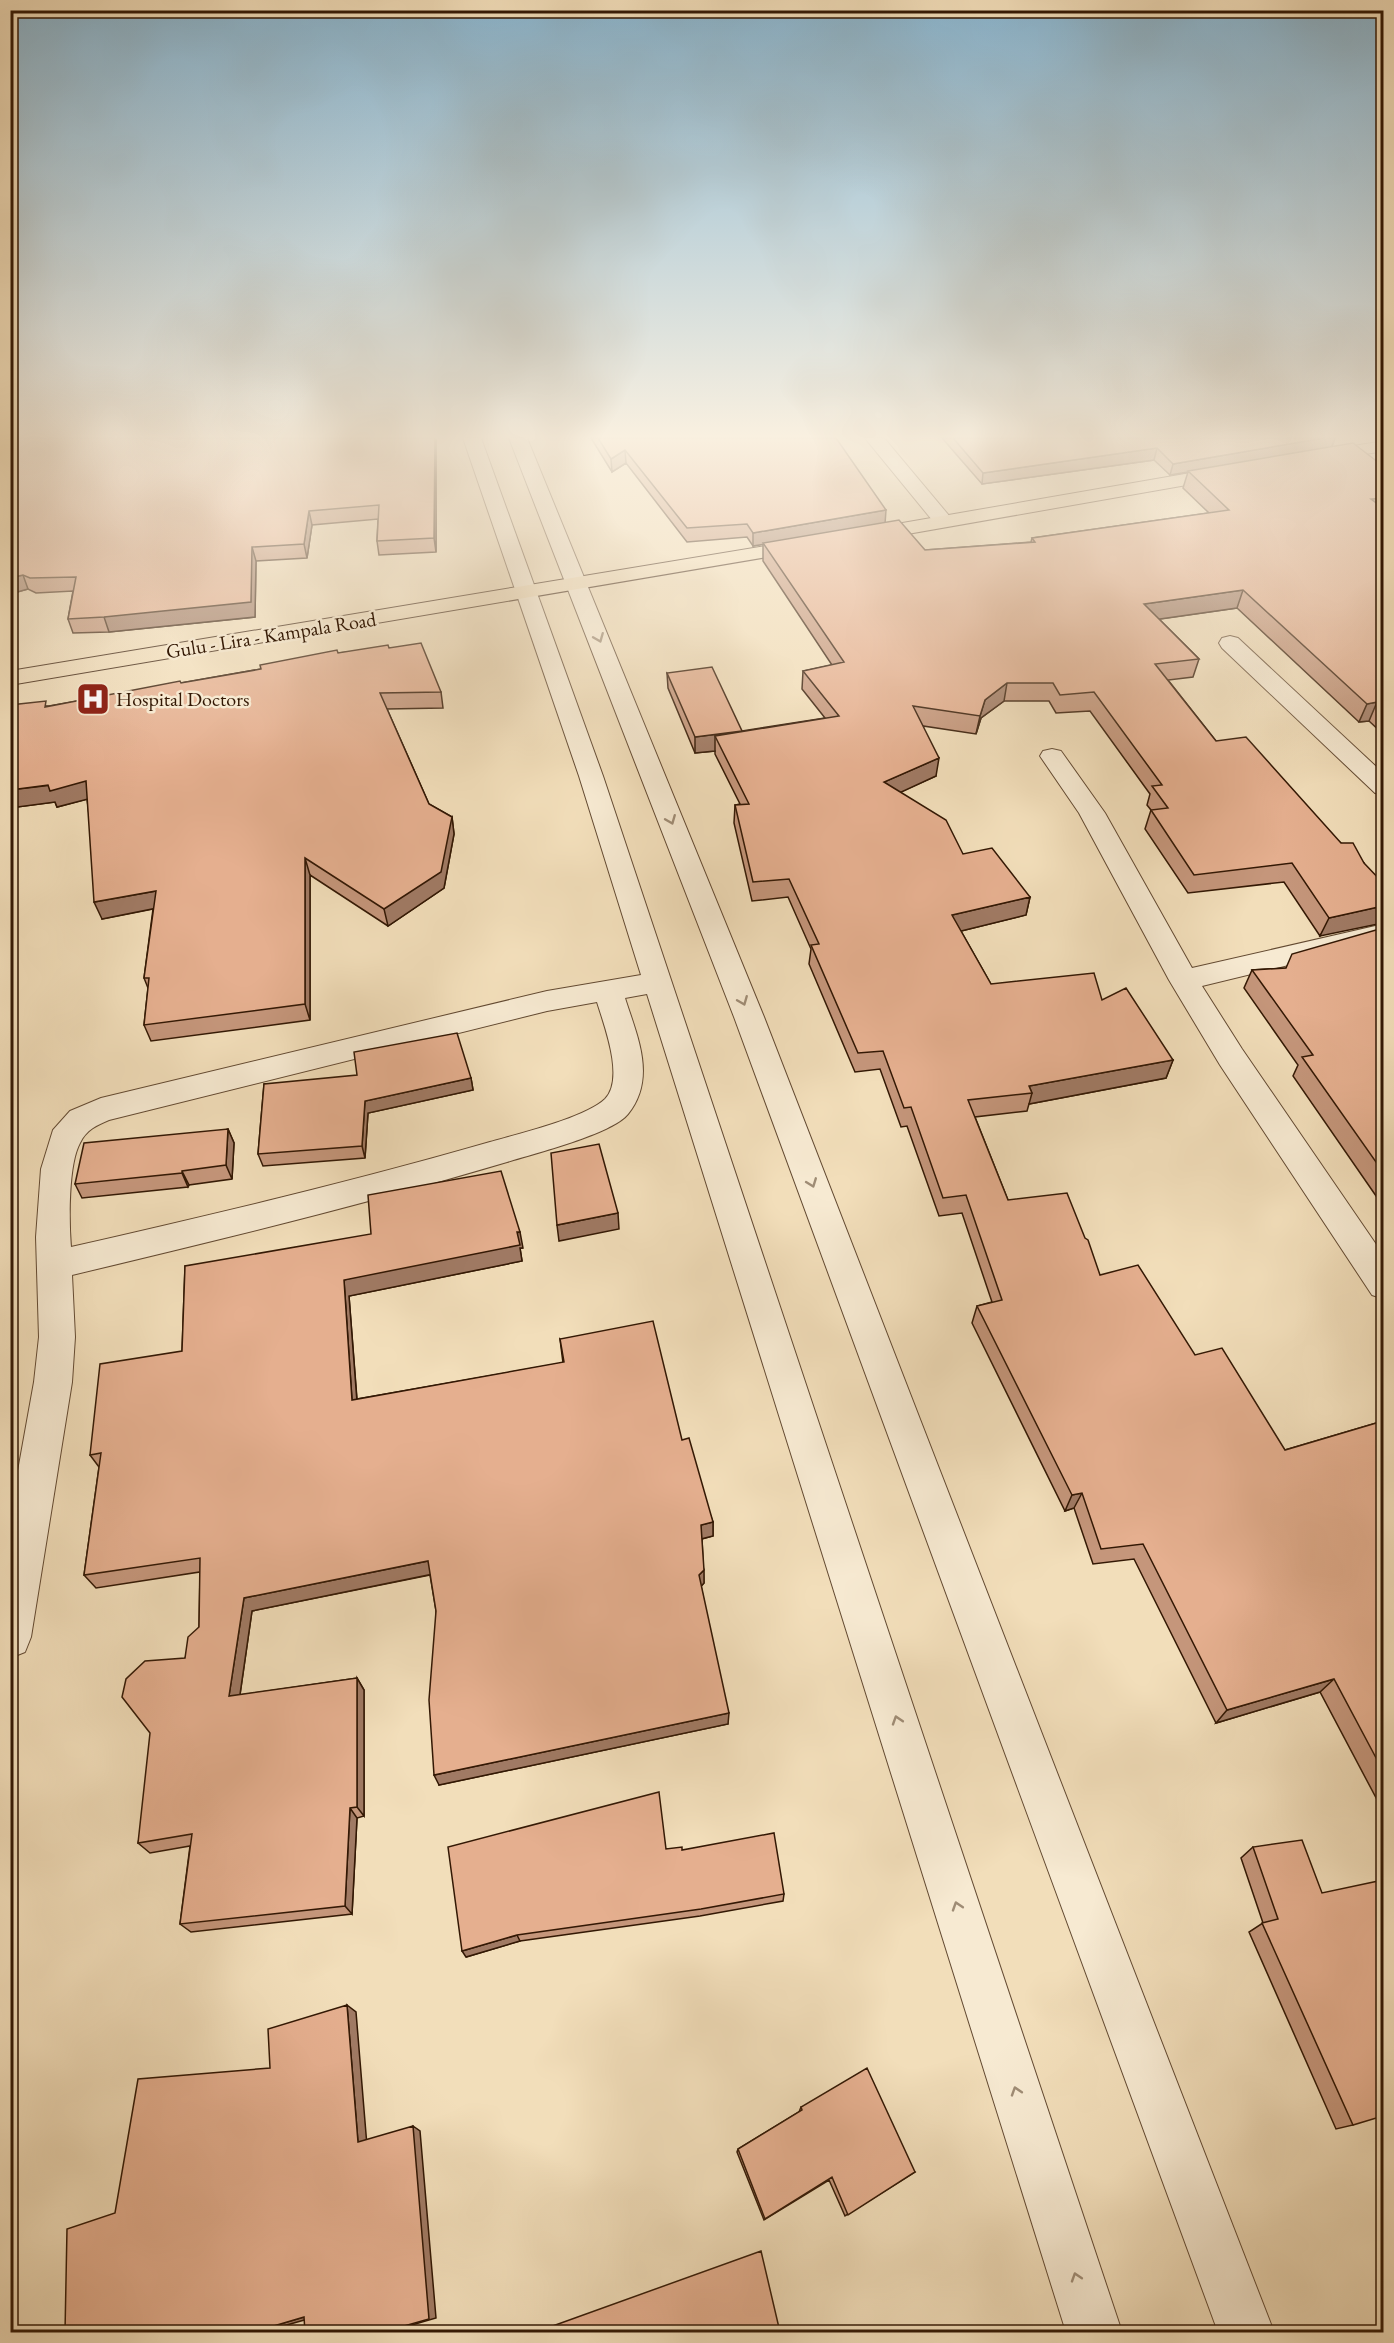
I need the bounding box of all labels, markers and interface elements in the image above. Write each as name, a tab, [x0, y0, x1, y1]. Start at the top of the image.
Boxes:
street label: Gulu - Lira - Kampala Road	[164, 605, 379, 664]
one-way arrow	[591, 633, 604, 643]
hospital icon: Hospital Doctors	[75, 681, 111, 717]
place label: Hospital Doctors	[116, 686, 249, 712]
one-way arrow	[664, 813, 676, 824]
one-way arrow	[736, 995, 748, 1006]
one-way arrow	[805, 1177, 817, 1188]
one-way arrow	[891, 1715, 904, 1726]
one-way arrow	[951, 1901, 964, 1912]
one-way arrow	[1011, 2086, 1024, 2097]
one-way arrow	[1071, 2272, 1084, 2283]

